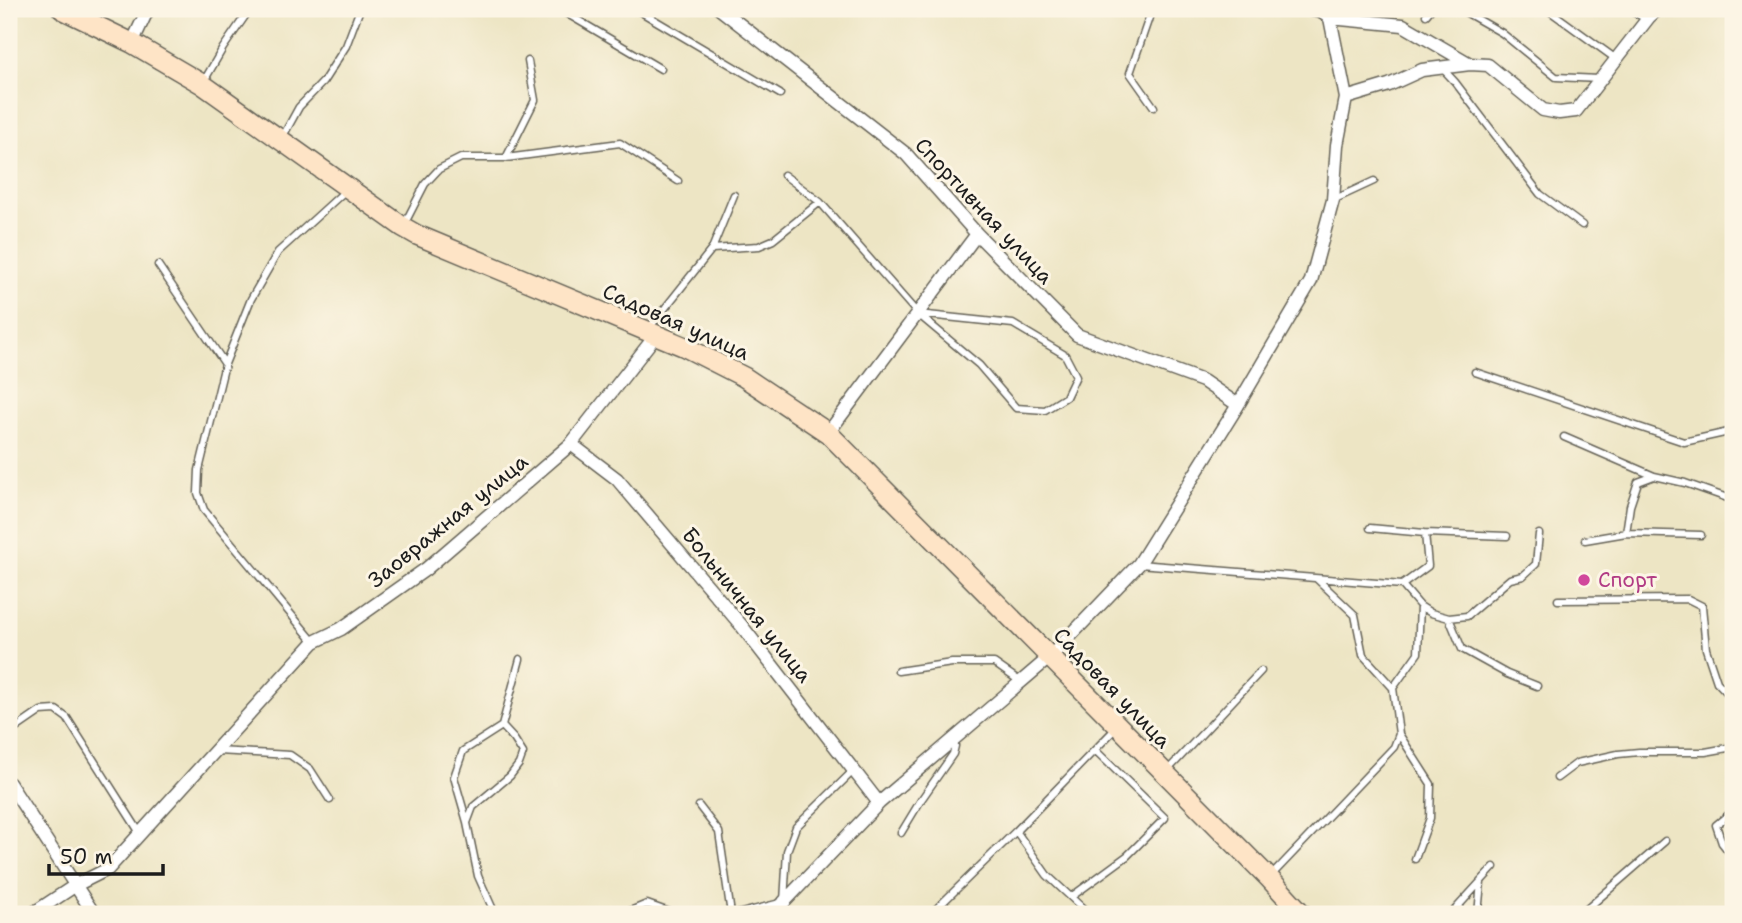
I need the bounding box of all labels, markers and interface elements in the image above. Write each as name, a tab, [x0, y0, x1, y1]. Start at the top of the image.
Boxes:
street label: Спортивная улица	[909, 132, 1059, 290]
street label: Садовая улица	[598, 277, 754, 367]
street label: Заовражная улица	[362, 448, 534, 594]
street label: Больничная улица	[676, 521, 818, 689]
place label: Спорт	[1598, 566, 1657, 594]
marker: Спорт	[1576, 572, 1592, 588]
street label: Садовая улица	[1047, 622, 1177, 754]
scale bar	[49, 832, 163, 876]
text: 50 m	[60, 843, 113, 871]

